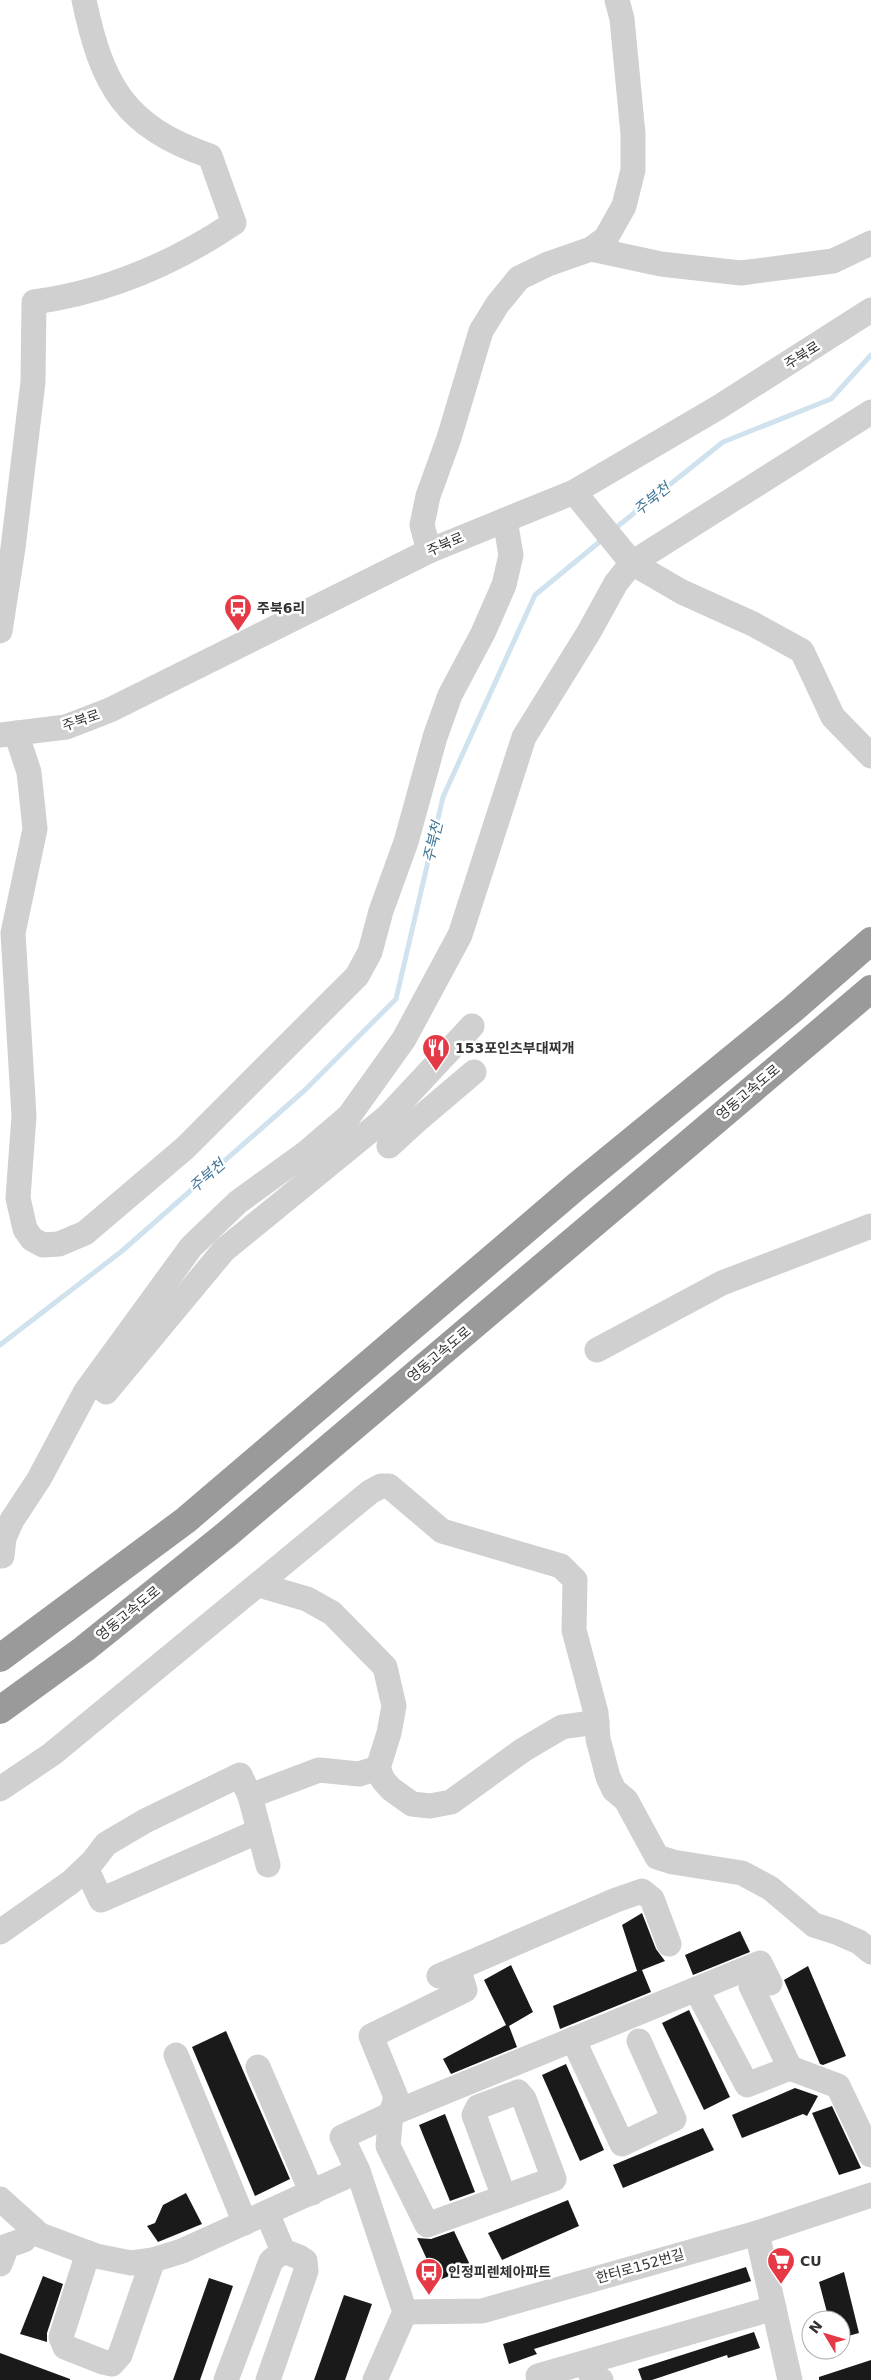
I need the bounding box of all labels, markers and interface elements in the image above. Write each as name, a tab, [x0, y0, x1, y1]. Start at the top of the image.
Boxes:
street label: 주북로	[781, 338, 823, 372]
water label: 주북천	[630, 478, 675, 519]
street label: 주북로	[424, 529, 466, 559]
bus stop icon: 주북6리	[223, 593, 253, 632]
place label: 주북6리	[257, 600, 305, 616]
street label: 주북로	[60, 706, 102, 734]
water label: 주북천	[420, 818, 447, 864]
restaurant icon: 153포인츠부대찌개	[421, 1033, 451, 1072]
place label: 153포인츠부대찌개	[455, 1040, 574, 1056]
street label: 영동고속도로	[713, 1061, 783, 1123]
water label: 주북천	[185, 1154, 230, 1196]
street label: 영동고속도로	[404, 1323, 474, 1385]
street label: 영동고속도로	[93, 1582, 163, 1644]
street label: 한터로152번길	[594, 2246, 686, 2286]
supermarket icon: CU	[766, 2246, 796, 2285]
place label: CU	[800, 2253, 822, 2269]
bus stop icon: 인정피렌체아파트	[414, 2257, 444, 2296]
place label: 인정피렌체아파트	[448, 2264, 551, 2280]
north arrow	[801, 2310, 851, 2360]
text: N	[806, 2317, 826, 2337]

